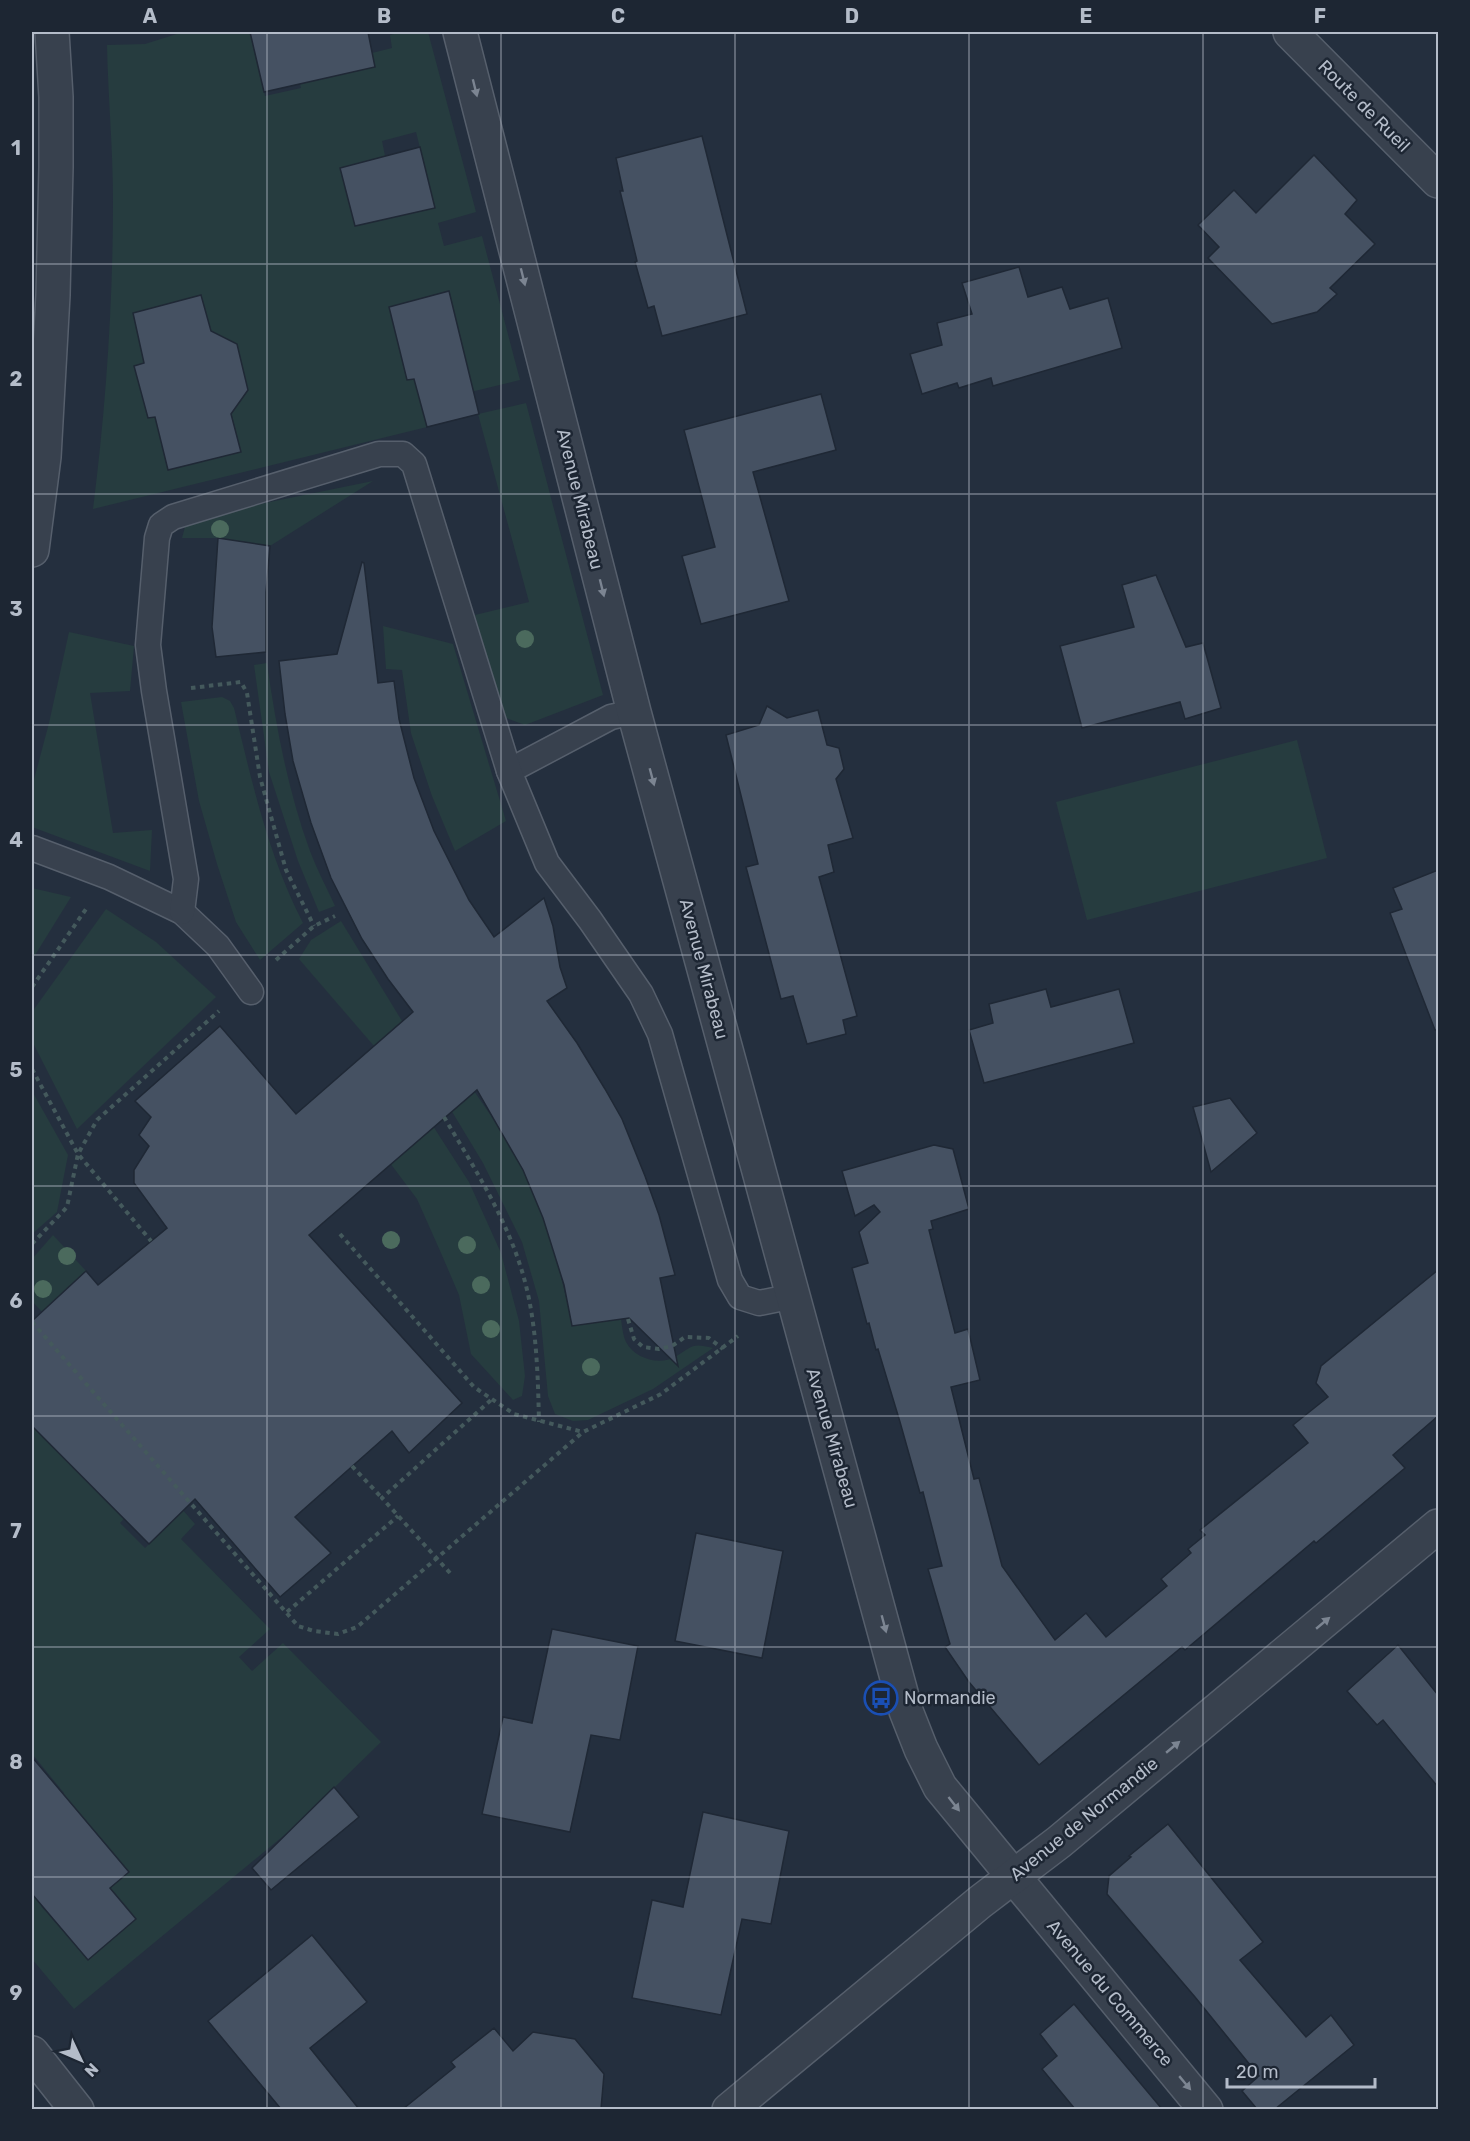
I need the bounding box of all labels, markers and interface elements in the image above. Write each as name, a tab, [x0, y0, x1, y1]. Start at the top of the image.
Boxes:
text: A	[143, 4, 158, 28]
text: B	[377, 4, 391, 28]
text: C	[611, 4, 625, 28]
text: D	[845, 4, 859, 28]
text: E	[1080, 4, 1092, 28]
text: F	[1314, 4, 1326, 28]
street label: Route de Rueil	[1313, 55, 1415, 157]
one-way arrow	[470, 79, 480, 97]
text: 1	[11, 136, 21, 160]
one-way arrow	[519, 268, 528, 286]
text: 2	[10, 367, 23, 391]
street label: Avenue Mirabeau	[552, 426, 608, 572]
one-way arrow	[598, 579, 608, 597]
text: 3	[9, 597, 23, 621]
one-way arrow	[647, 768, 657, 786]
text: 4	[9, 828, 23, 852]
street label: Avenue Mirabeau	[675, 896, 733, 1042]
text: 5	[10, 1058, 23, 1082]
text: 6	[9, 1289, 23, 1313]
street label: Avenue Mirabeau	[802, 1366, 862, 1510]
text: 7	[10, 1519, 22, 1543]
one-way arrow	[879, 1615, 889, 1634]
one-way arrow	[1315, 1616, 1331, 1629]
bus stop icon: Normandie	[863, 1680, 899, 1716]
place label: Normandie	[904, 1687, 996, 1709]
one-way arrow	[1165, 1741, 1181, 1754]
text: 8	[9, 1750, 23, 1774]
street label: Avenue de Normandie	[1005, 1752, 1163, 1886]
one-way arrow	[947, 1797, 959, 1812]
street label: Avenue du Commerce	[1042, 1915, 1178, 2071]
text: 9	[10, 1981, 23, 2005]
north arrow	[51, 2030, 111, 2090]
scale bar	[1227, 2051, 1376, 2089]
text: N	[81, 2059, 102, 2081]
text: 20 m	[1236, 2061, 1278, 2083]
one-way arrow	[1178, 2076, 1191, 2091]

